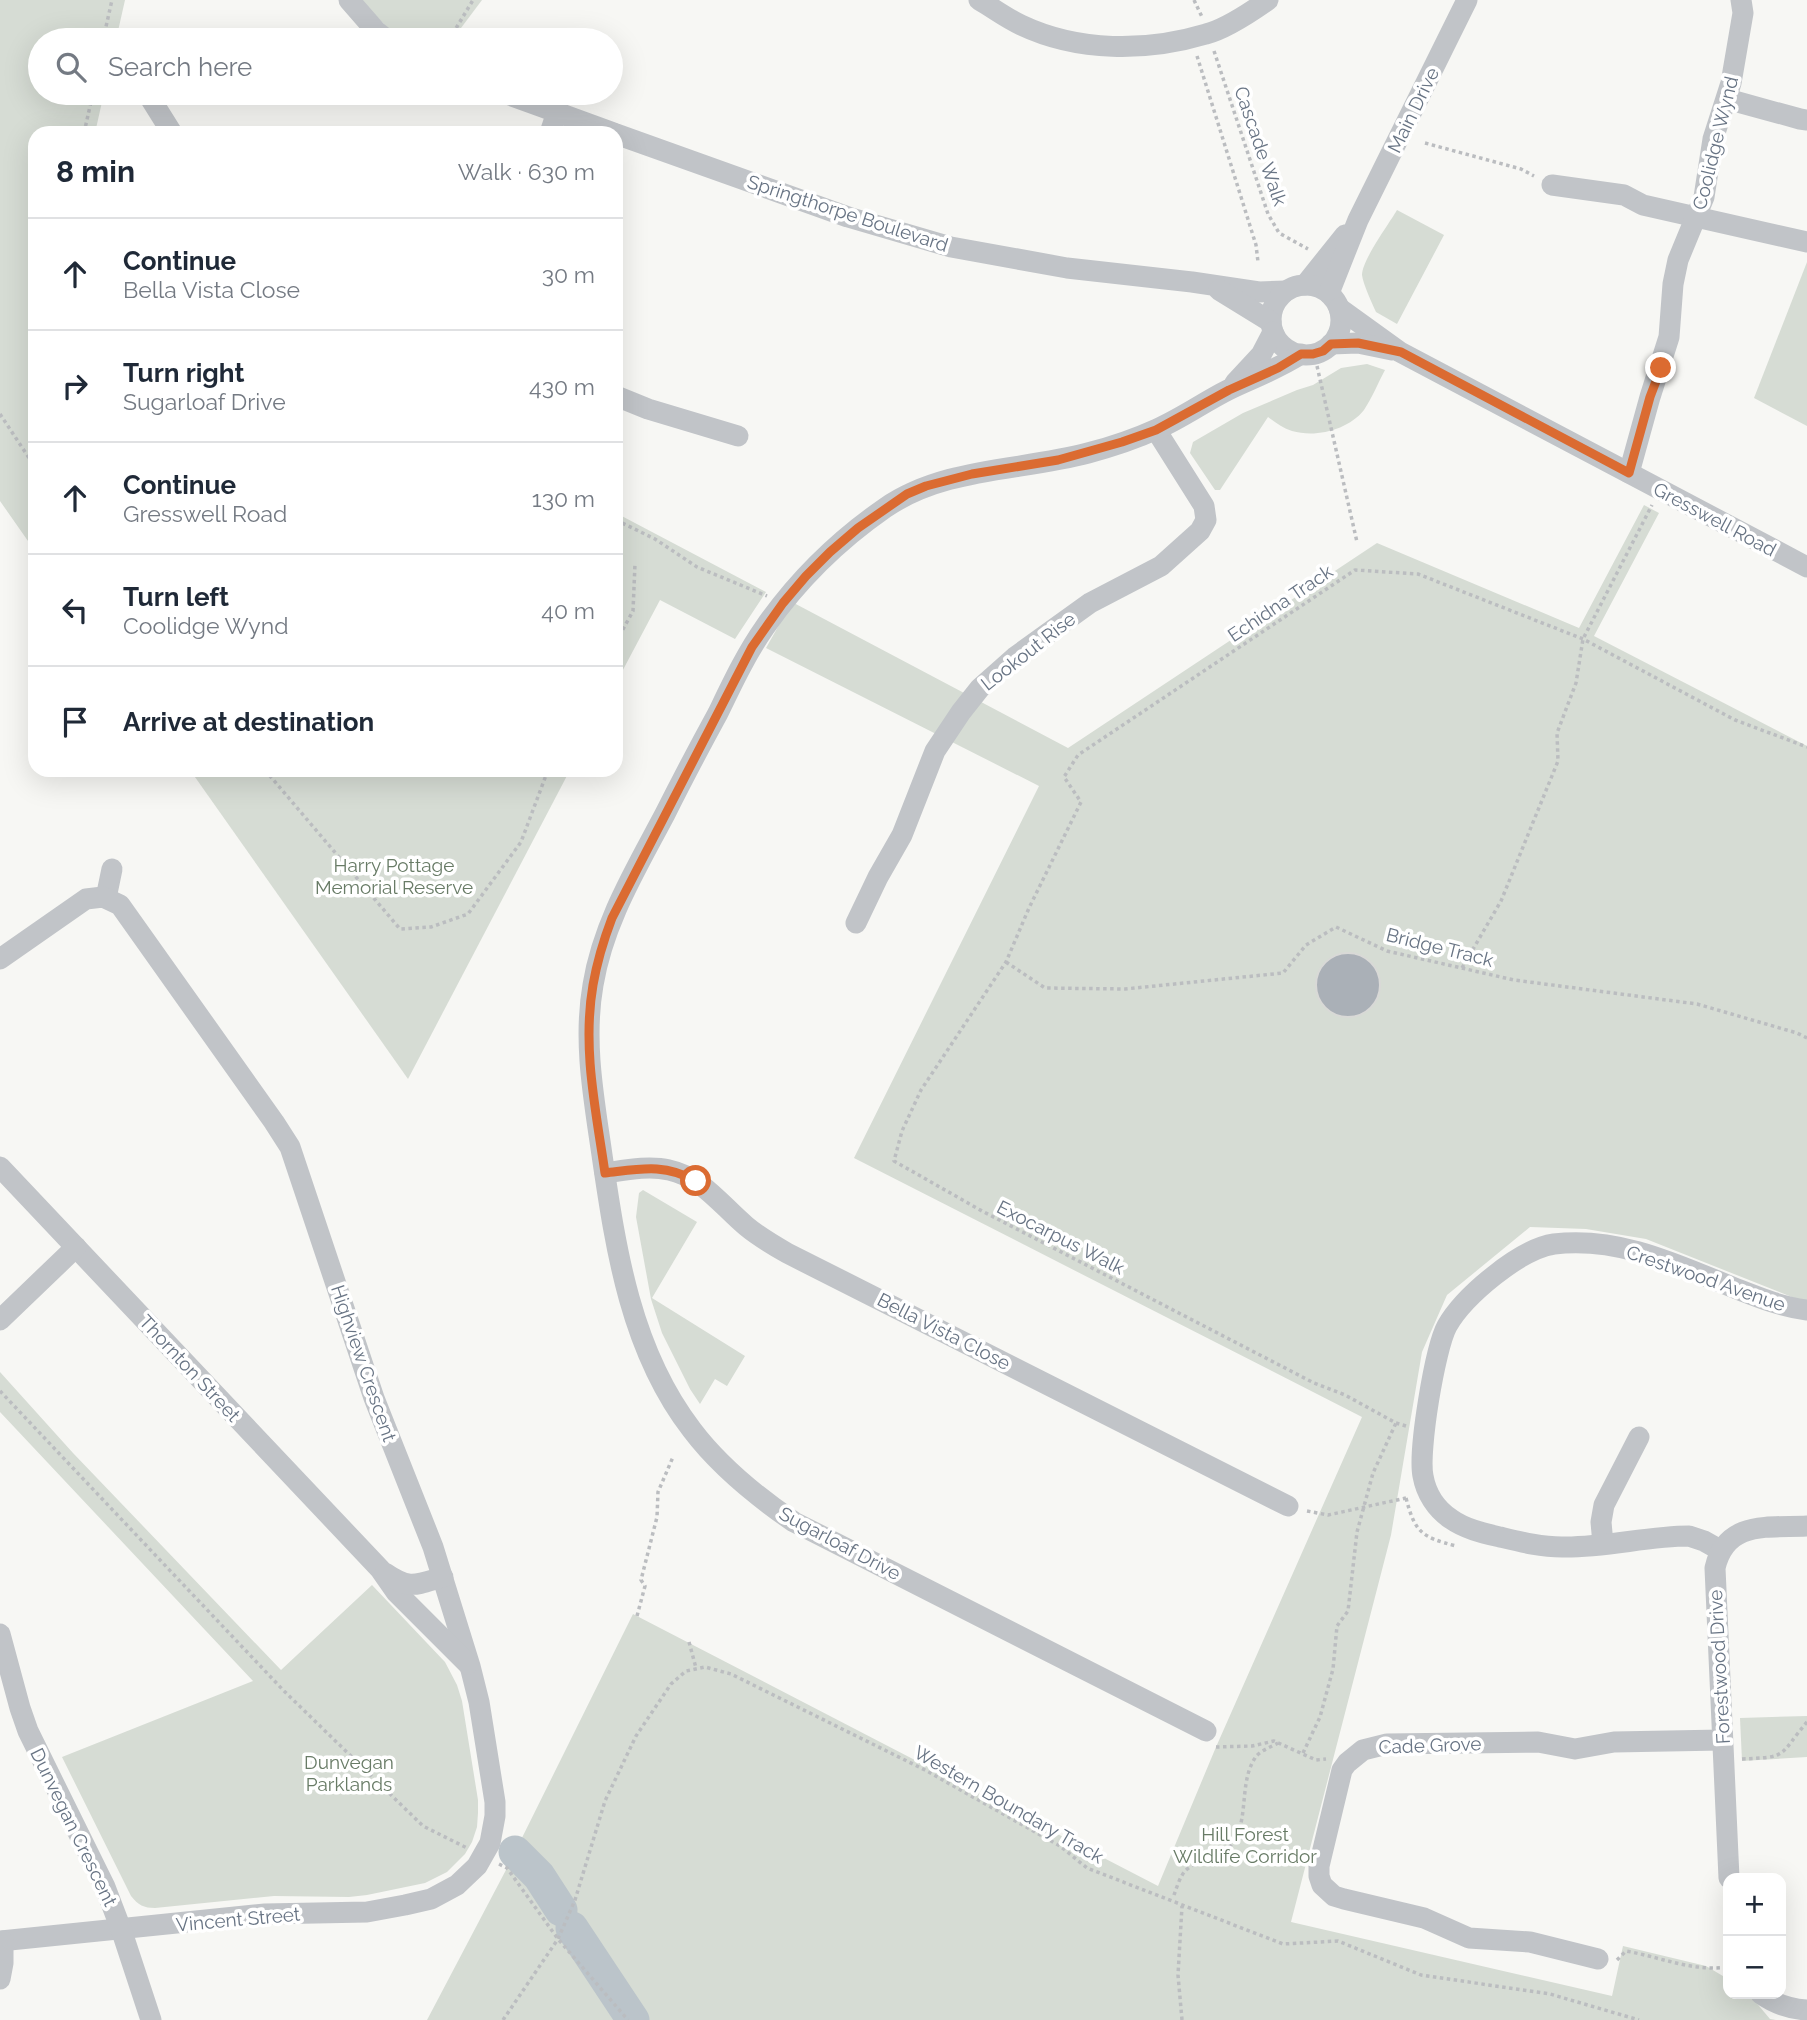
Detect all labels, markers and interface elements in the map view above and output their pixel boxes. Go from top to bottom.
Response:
search box [28,28,623,105]
icon: search [52,48,90,86]
text: Search here [108,52,252,82]
street label: Main Drive [1383,64,1443,156]
street label: Coolidge Wynd [1688,74,1742,212]
street label: Cascade Walk [1230,83,1292,209]
text: 8 min [56,154,135,189]
text: Walk · 630 m [458,158,595,185]
street label: Springthorpe Boulevard [745,170,951,256]
text: Continue [123,246,236,276]
icon: ahead [56,255,94,293]
text: 30 m [542,261,595,288]
text: Bella Vista Close [123,276,300,303]
route end [1645,352,1676,383]
text: Turn right [123,358,244,388]
icon: right [56,367,94,405]
text: 430 m [529,373,595,400]
text: Sugarloaf Drive [123,388,286,415]
text: Continue [123,470,236,500]
street label: Gresswell Road [1650,477,1780,561]
icon: ahead [56,479,94,517]
text: 130 m [532,485,595,512]
text: Gresswell Road [123,500,287,527]
street label: Echidna Track [1223,560,1337,646]
text: Turn left [123,582,229,612]
icon: left [56,591,94,629]
text: 40 m [541,597,595,624]
street label: Lookout Rise [976,607,1080,695]
text: Coolidge Wynd [123,612,288,639]
icon: arrive [56,703,94,741]
text: Arrive at destination [123,707,374,737]
park label: Harry Pottage Memorial Reserve [315,854,473,898]
street label: Bridge Track [1384,923,1496,971]
route start [680,1165,711,1196]
street label: Exocarpus Walk [993,1195,1129,1279]
street label: Crestwood Avenue [1624,1240,1788,1316]
street label: Highview Crescent [327,1282,401,1445]
street label: Bella Vista Close [874,1288,1014,1374]
street label: Thornton Street [135,1310,245,1426]
street label: Sugarloaf Drive [776,1502,904,1584]
street label: Forestwood Drive [1704,1589,1734,1745]
street label: Cade Grove [1378,1732,1482,1758]
street label: Western Boundary Track [910,1741,1108,1867]
street label: Dunvegan Crescent [26,1744,122,1910]
park label: Dunvegan Parklands [304,1751,394,1795]
park label: Hill Forest Wildlife Corridor [1173,1823,1317,1867]
map controls [1723,1873,1786,1999]
button: + [1723,1873,1786,1936]
street label: Vincent Street [175,1903,302,1935]
button: − [1723,1936,1786,1999]

